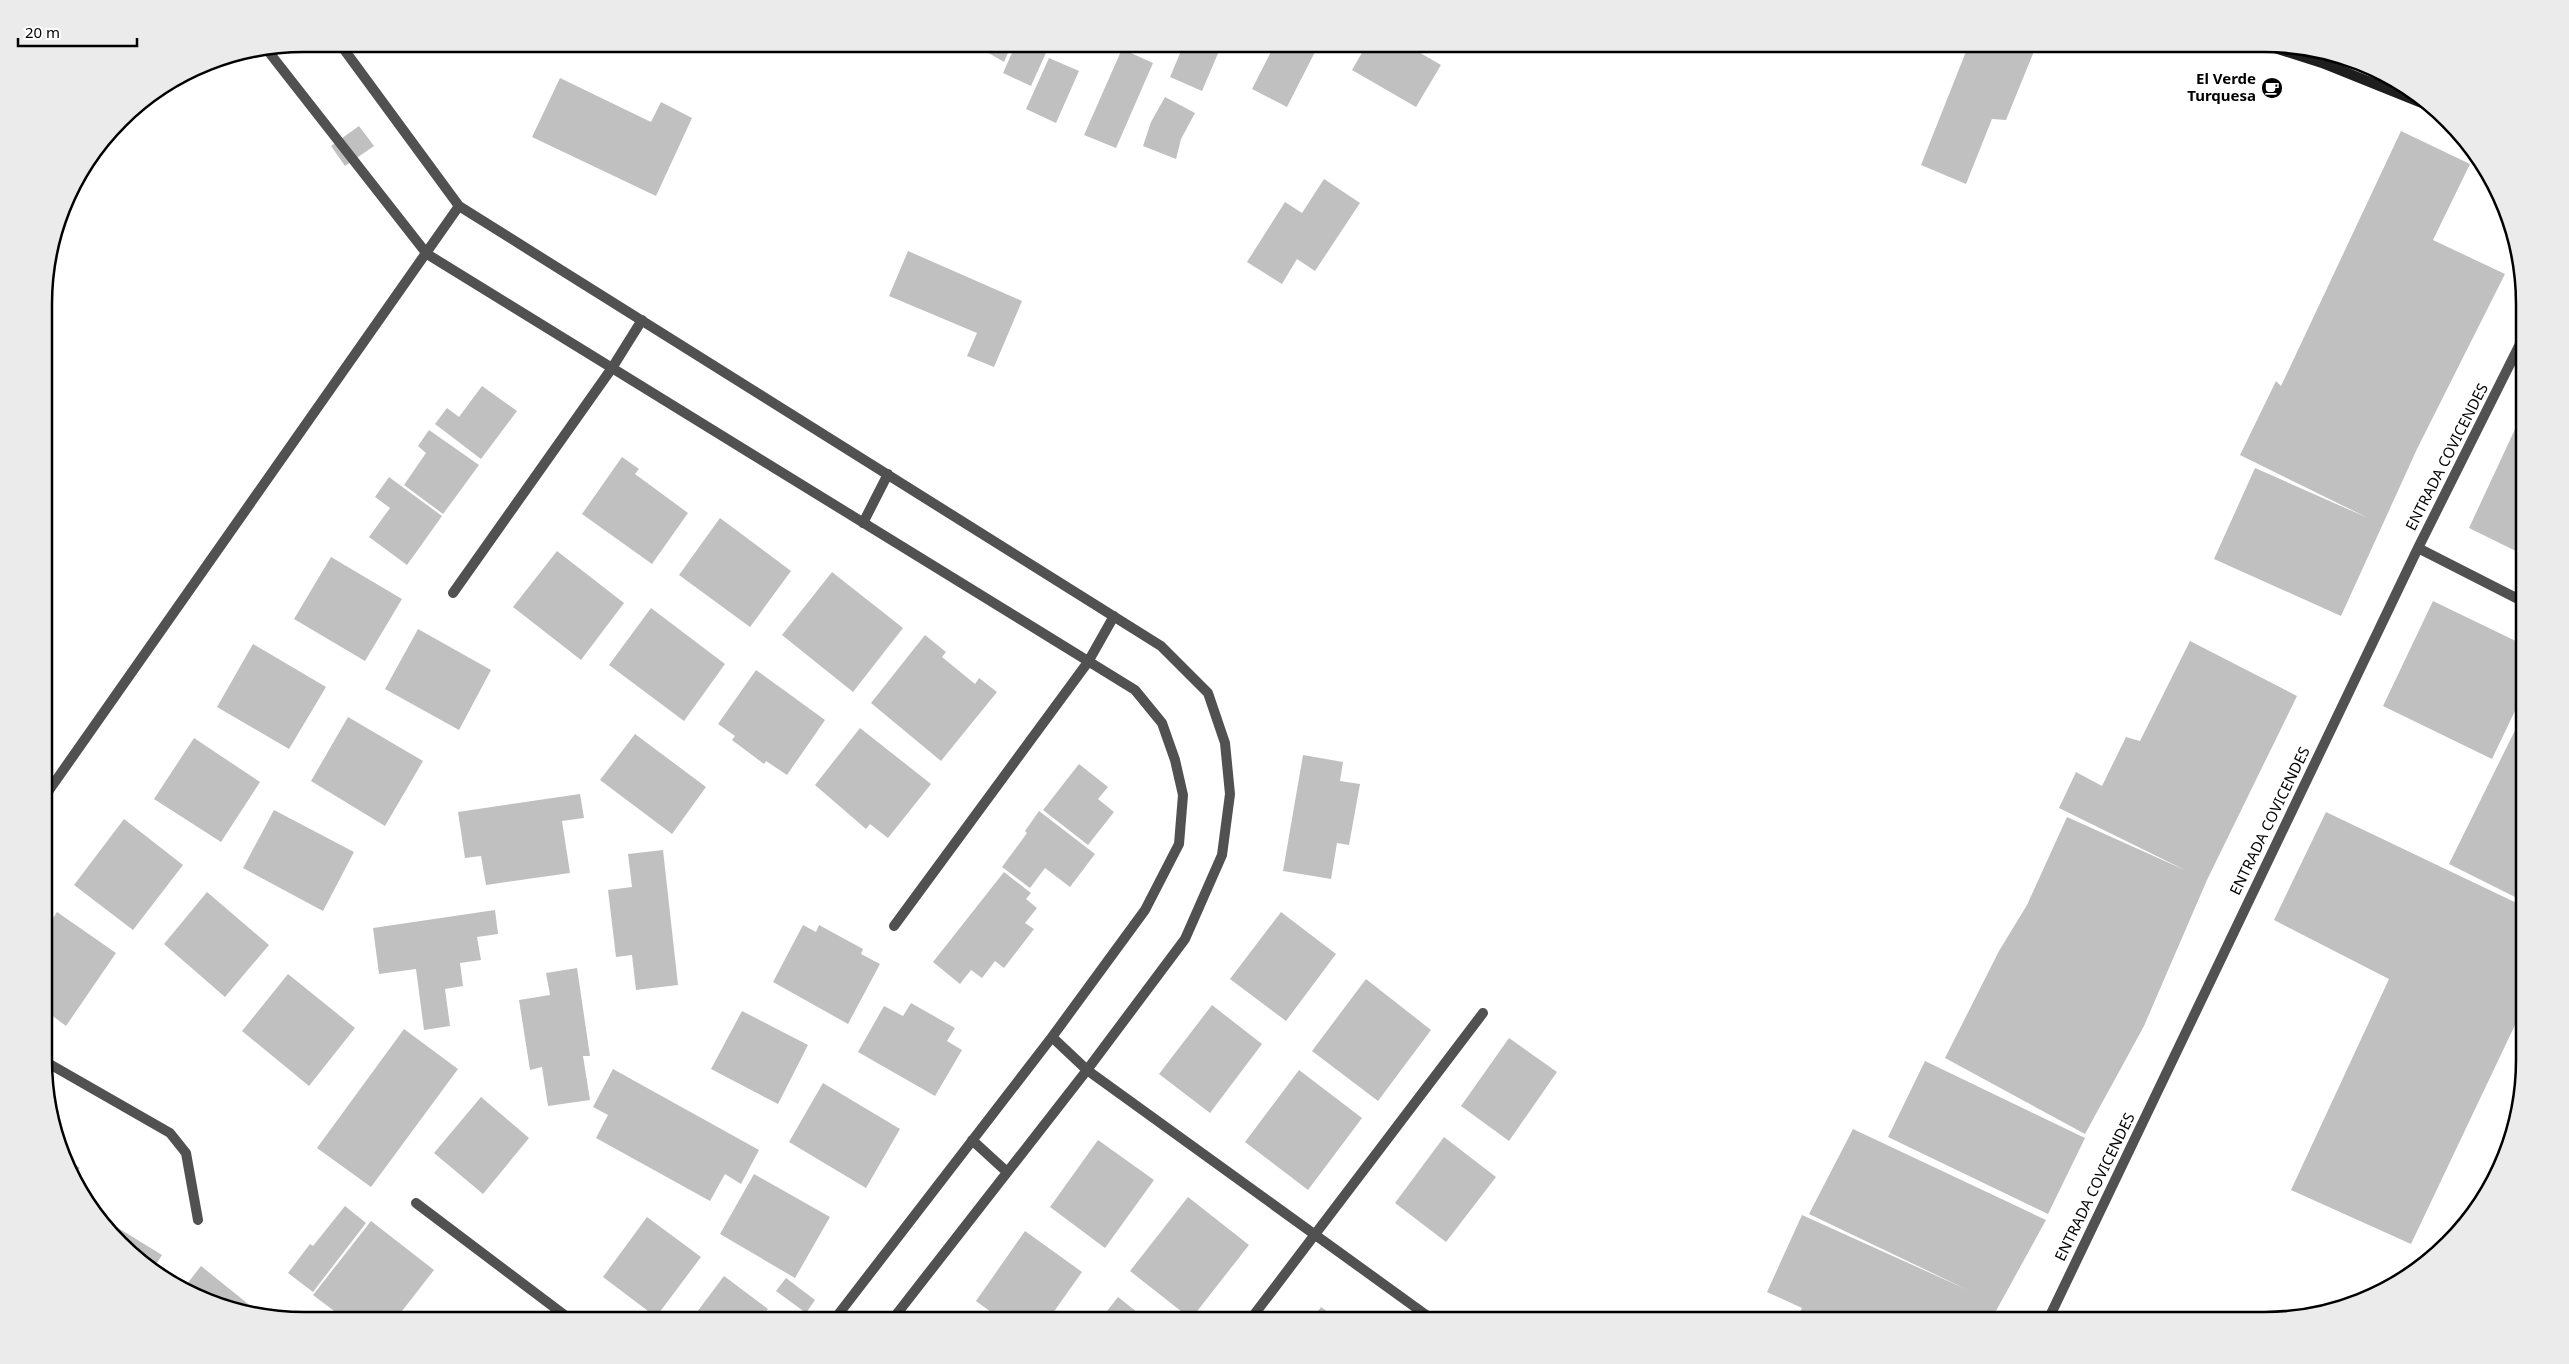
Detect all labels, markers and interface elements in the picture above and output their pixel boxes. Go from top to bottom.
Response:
scale bar [18,15,136,47]
text: 20 m [25,22,60,42]
place label: El Verde Turquesa [2187,68,2256,105]
cafe icon: El Verde Turquesa [2260,76,2284,100]
street label: ENTRADA COVICENDES [2400,380,2492,534]
street label: ENTRADA COVICENDES [2224,743,2314,898]
street label: ENTRADA COVICENDES [2049,1109,2139,1264]

